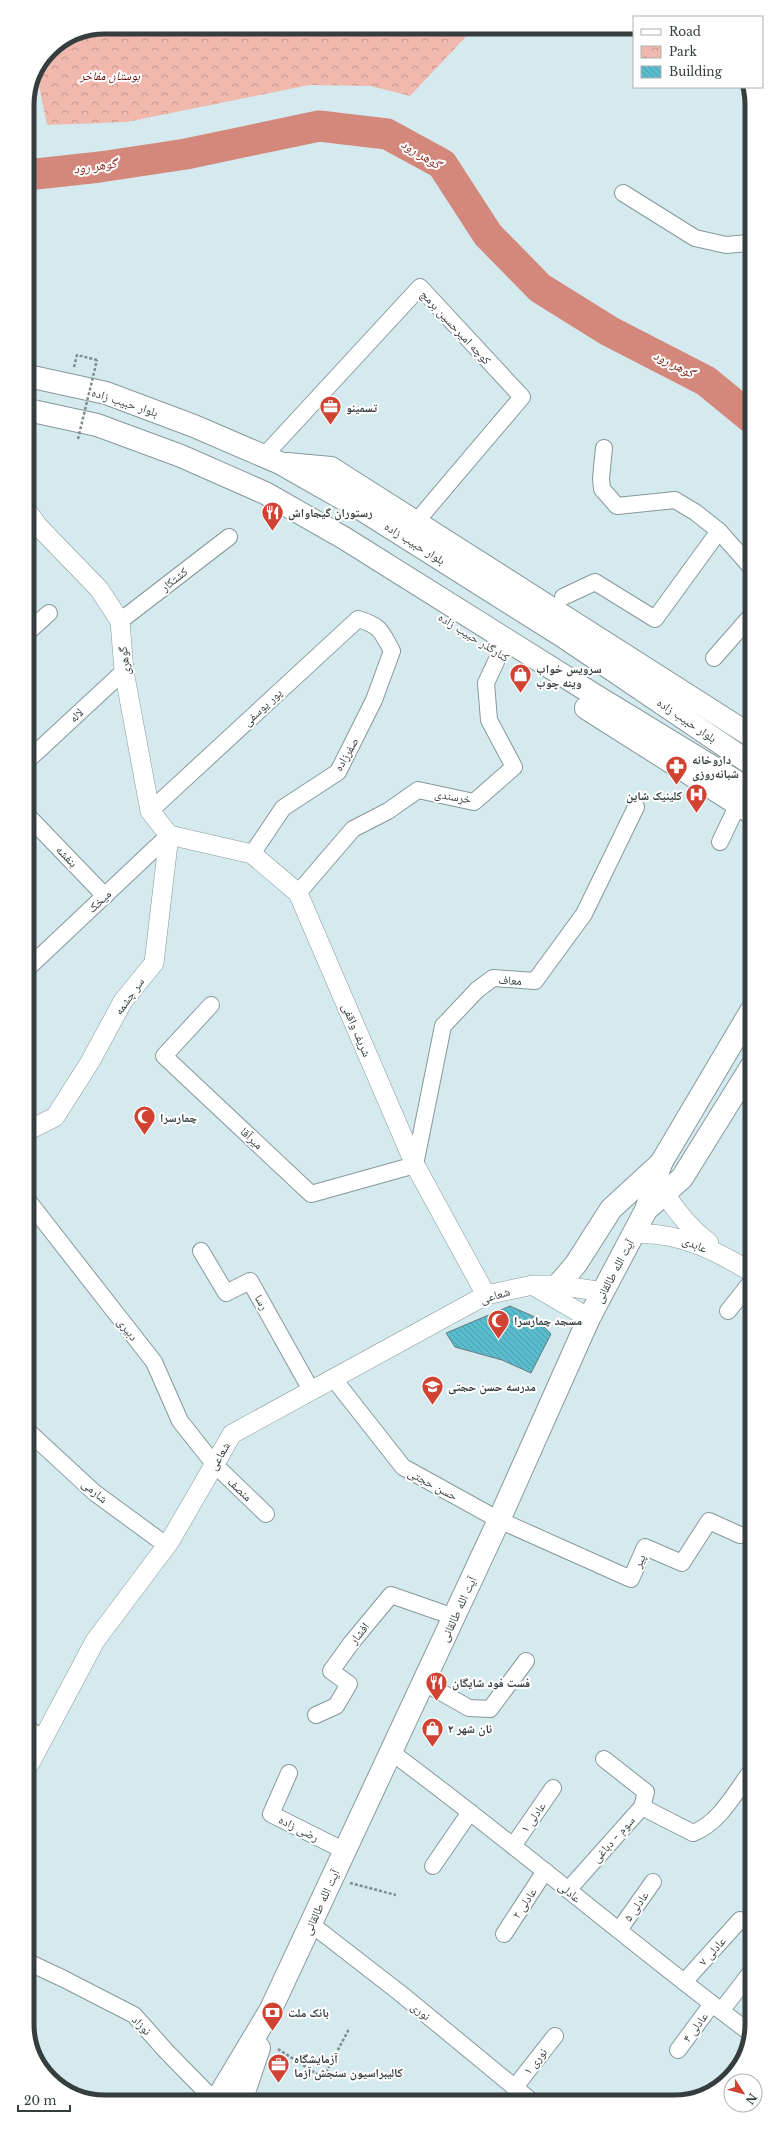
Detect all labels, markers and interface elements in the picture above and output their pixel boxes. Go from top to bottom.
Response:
legend [633,16,763,88]
text: Road [669,24,701,39]
text: Park [669,44,697,59]
text: Building [669,64,723,79]
park label: بوستان مفاخر [79,68,141,84]
water label: گوهر رود [398,135,447,174]
water label: گوهر رود [72,154,121,177]
street label: کوچه امیرحسین برمچ [417,287,494,368]
water label: گوهر رود [651,347,700,383]
street label: بلوار حبیب زاده [90,384,160,420]
office icon: تسمینو [317,394,343,427]
place label: تسمینو [346,400,378,415]
restaurant icon: رستوران گیجاواش [260,499,286,532]
place label: رستوران گیجاواش [288,505,373,521]
street label: بلوار حبیب زاده [382,518,448,568]
street label: کشتکار [157,564,191,595]
street label: کنارگذر حبیب زاده [436,609,512,665]
street label: گوهری [115,646,133,676]
place label: سرویس خواب وینه چوب [536,661,602,690]
shop icon: سرویس خواب وینه چوب [508,662,534,695]
street label: پور یوسفی [239,685,285,729]
street label: بلوار حبیب زاده [654,695,720,746]
street label: لاله [66,705,86,725]
street label: صفرزاده [330,735,362,773]
place label: داروخانه شبانه‌روزی [692,752,739,782]
pharmacy icon: داروخانه شبانه‌روزی [663,753,689,786]
hospital icon: کلینیک شاین [684,782,710,815]
street label: خرسندی [434,786,473,806]
place label: کلینیک شاین [626,788,683,804]
street label: بنفشه [53,842,81,870]
street label: میخک [84,886,114,916]
street label: معاف [498,972,522,988]
street label: سر چشمه [111,974,147,1018]
street label: شریف واقفی [339,1001,375,1059]
mosque icon: چمارسرا [132,1104,158,1137]
place label: چمارسرا [160,1110,197,1125]
street label: میرآقا [237,1124,266,1152]
street label: عابدی [680,1232,710,1256]
street label: آیت الله طالقانی [591,1236,638,1306]
street label: شعاعی [478,1283,512,1307]
street label: رسا [252,1292,273,1313]
mosque icon: مسجد چمارسرا [486,1307,512,1340]
place label: مسجد چمارسرا [514,1313,583,1328]
street label: دبیری [114,1315,142,1344]
school or university icon: مدرسه حسن حجتی [420,1373,446,1406]
place label: مدرسه حسن حجتی [448,1379,536,1395]
street label: شعاعی [205,1439,233,1473]
street label: حسن حجتی [405,1465,461,1504]
street label: منصف [225,1474,255,1504]
street label: شارمی [79,1476,111,1506]
street label: پیر [629,1552,649,1571]
street label: آیت الله طالقانی [436,1573,480,1644]
street label: افشار [345,1619,372,1648]
restaurant icon: فست فود شایگان [424,1669,450,1702]
place label: فست فود شایگان [452,1675,530,1691]
shop icon: نان شهر ۲ [420,1715,446,1748]
place label: نان شهر ۲ [448,1721,492,1737]
street label: عادلی ۱ [517,1799,549,1835]
street label: رضی زاده [276,1812,322,1845]
street label: سوم - دباغی [588,1813,639,1866]
street label: آیت الله طالقانی [299,1866,343,1937]
street label: عادلی [556,1878,584,1906]
street label: عادلی ۲ [508,1885,540,1921]
street label: عادلی ۵ [620,1888,652,1924]
street label: عادلی ۷ [695,1933,729,1969]
bank icon: بانک ملت [259,1999,285,2032]
street label: نوری [408,1999,434,2023]
place label: بانک ملت [288,2005,329,2020]
street label: عادلی ۴ [679,2009,711,2045]
street label: نوزاد [129,2012,155,2038]
street label: نوری ۱ [520,2045,550,2077]
place label: آزمایشگاه کالیبراسیون سنجش آزما [294,2051,404,2081]
office icon: آزمایشگاه کالیبراسیون سنجش آزما [266,2052,292,2085]
north arrow [723,2073,763,2113]
scale bar [18,2087,70,2113]
text: N [742,2091,760,2108]
text: 20 m [24,2093,56,2108]

